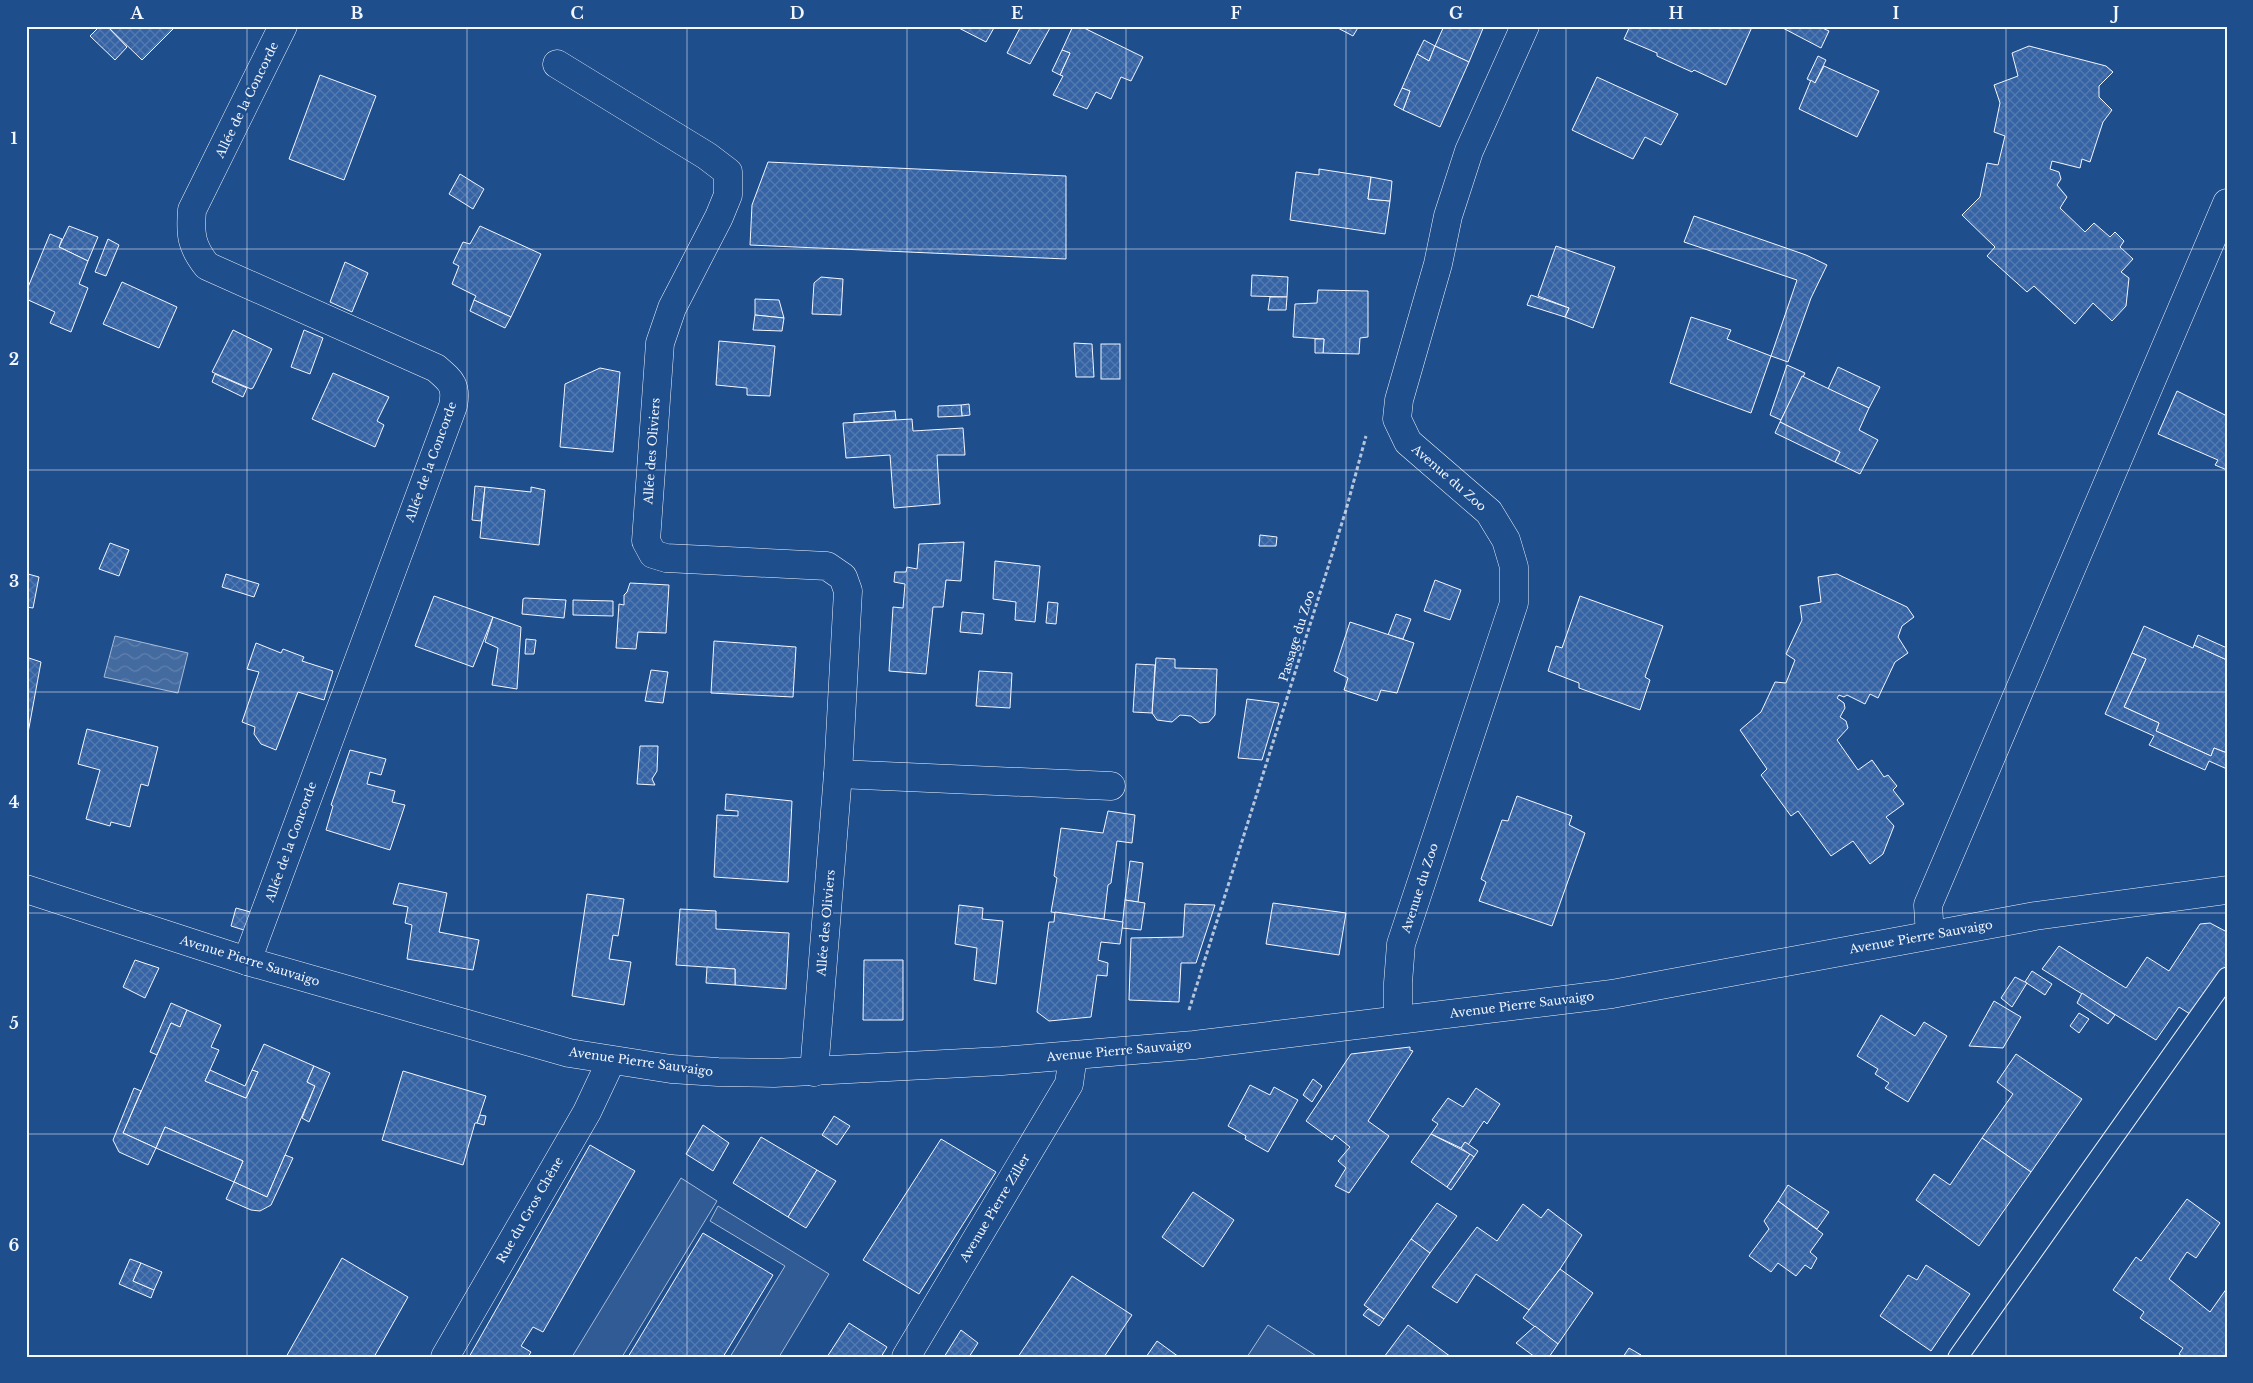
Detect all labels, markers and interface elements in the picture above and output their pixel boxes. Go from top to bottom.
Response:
text: A [130,3,145,23]
text: B [351,3,364,23]
text: C [570,3,584,23]
text: D [790,3,804,23]
text: E [1011,3,1023,23]
text: F [1230,3,1242,23]
text: G [1449,3,1463,23]
text: H [1668,3,1684,23]
text: I [1893,3,1900,23]
text: J [2110,3,2119,23]
street label: Allée de la Concorde [212,39,281,161]
text: 1 [11,128,18,148]
text: 2 [9,349,19,369]
street label: Allée des Oliviers [640,397,663,506]
street label: Allée de la Concorde [401,399,459,525]
street label: Avenue du Zoo [1408,441,1490,514]
text: 3 [9,571,19,591]
street label: Passage du Zoo [1276,588,1318,683]
street label: Allée de la Concorde [261,779,319,905]
text: 4 [9,792,19,812]
street label: Avenue du Zoo [1398,841,1441,936]
street label: Allée des Oliviers [813,869,838,978]
street label: Avenue Pierre Sauvaigo [1847,916,1994,957]
street label: Avenue Pierre Sauvaigo [178,932,322,989]
street label: Avenue Pierre Sauvaigo [1448,988,1595,1021]
text: 5 [9,1013,19,1033]
street label: Avenue Pierre Sauvaigo [1045,1037,1192,1064]
street label: Avenue Pierre Sauvaigo [567,1044,714,1079]
street label: Avenue Pierre Ziller [956,1151,1033,1265]
street label: Rue du Gros Chêne [493,1154,566,1265]
text: 6 [9,1235,20,1255]

